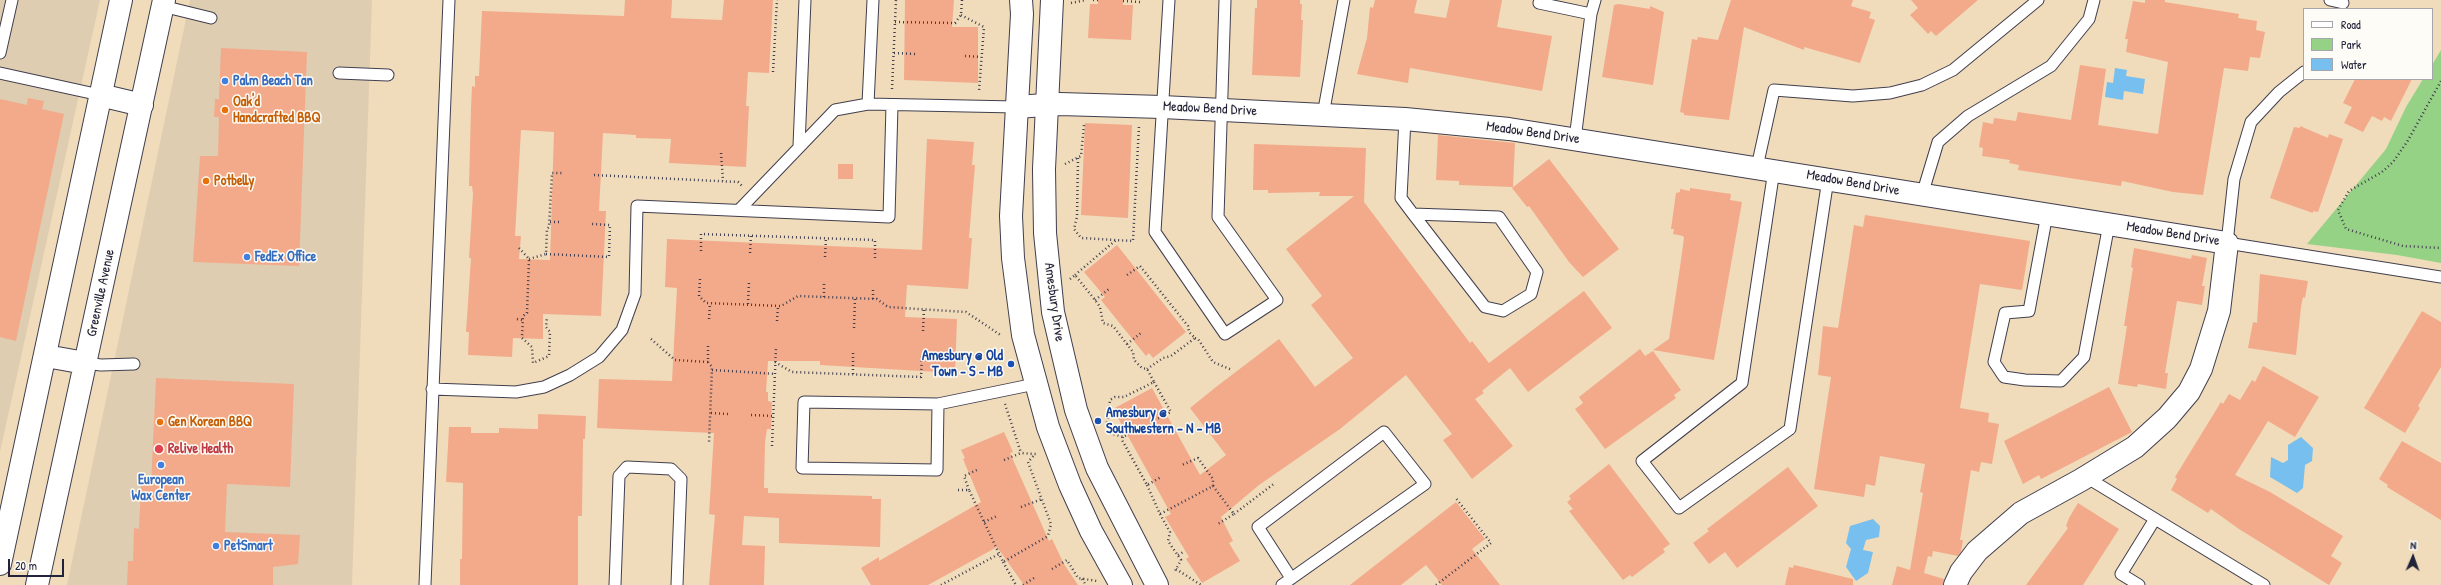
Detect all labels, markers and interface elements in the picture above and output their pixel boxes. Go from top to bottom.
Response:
legend [2303,8,2433,80]
text: Road [2341,16,2361,33]
text: Park [2341,36,2361,53]
text: Water [2341,56,2367,73]
place label: Palm Beach Tan [233,73,313,89]
marker: Palm Beach Tan [220,76,230,86]
place label: Oak'd Handcrafted BBQ [233,94,321,126]
street label: Meadow Bend Drive [1163,98,1257,120]
marker: Oak'd Handcrafted BBQ [220,105,230,115]
street label: Meadow Bend Drive [1485,118,1581,148]
street label: Meadow Bend Drive [1805,167,1901,199]
place label: Potbelly [214,173,254,189]
marker: Potbelly [201,176,211,186]
street label: Meadow Bend Drive [2125,218,2221,250]
street label: Greenville Avenue [84,248,118,338]
place label: FedEx Office [255,249,316,265]
marker: FedEx Office [242,252,252,262]
street label: Amesbury Drive [1040,261,1068,343]
place label: Amesbury @ Old Town - S - MB [922,348,1003,380]
marker: Amesbury @ Old Town - S - MB [1006,359,1016,369]
place label: Amesbury @ Southwestern - N - MB [1106,405,1221,438]
place label: Gen Korean BBQ [168,414,252,430]
marker: Amesbury @ Southwestern - N - MB [1093,416,1103,426]
marker: Gen Korean BBQ [155,417,165,427]
place label: Relive Health [168,441,233,457]
marker: Relive Health [153,443,165,455]
marker: European Wax Center [156,460,166,470]
place label: European Wax Center [132,472,190,504]
north arrow [2393,537,2433,577]
place label: PetSmart [224,538,273,554]
text: N [2410,538,2417,552]
marker: PetSmart [211,541,221,551]
scale bar [10,551,66,577]
text: 20 m [15,557,37,574]

